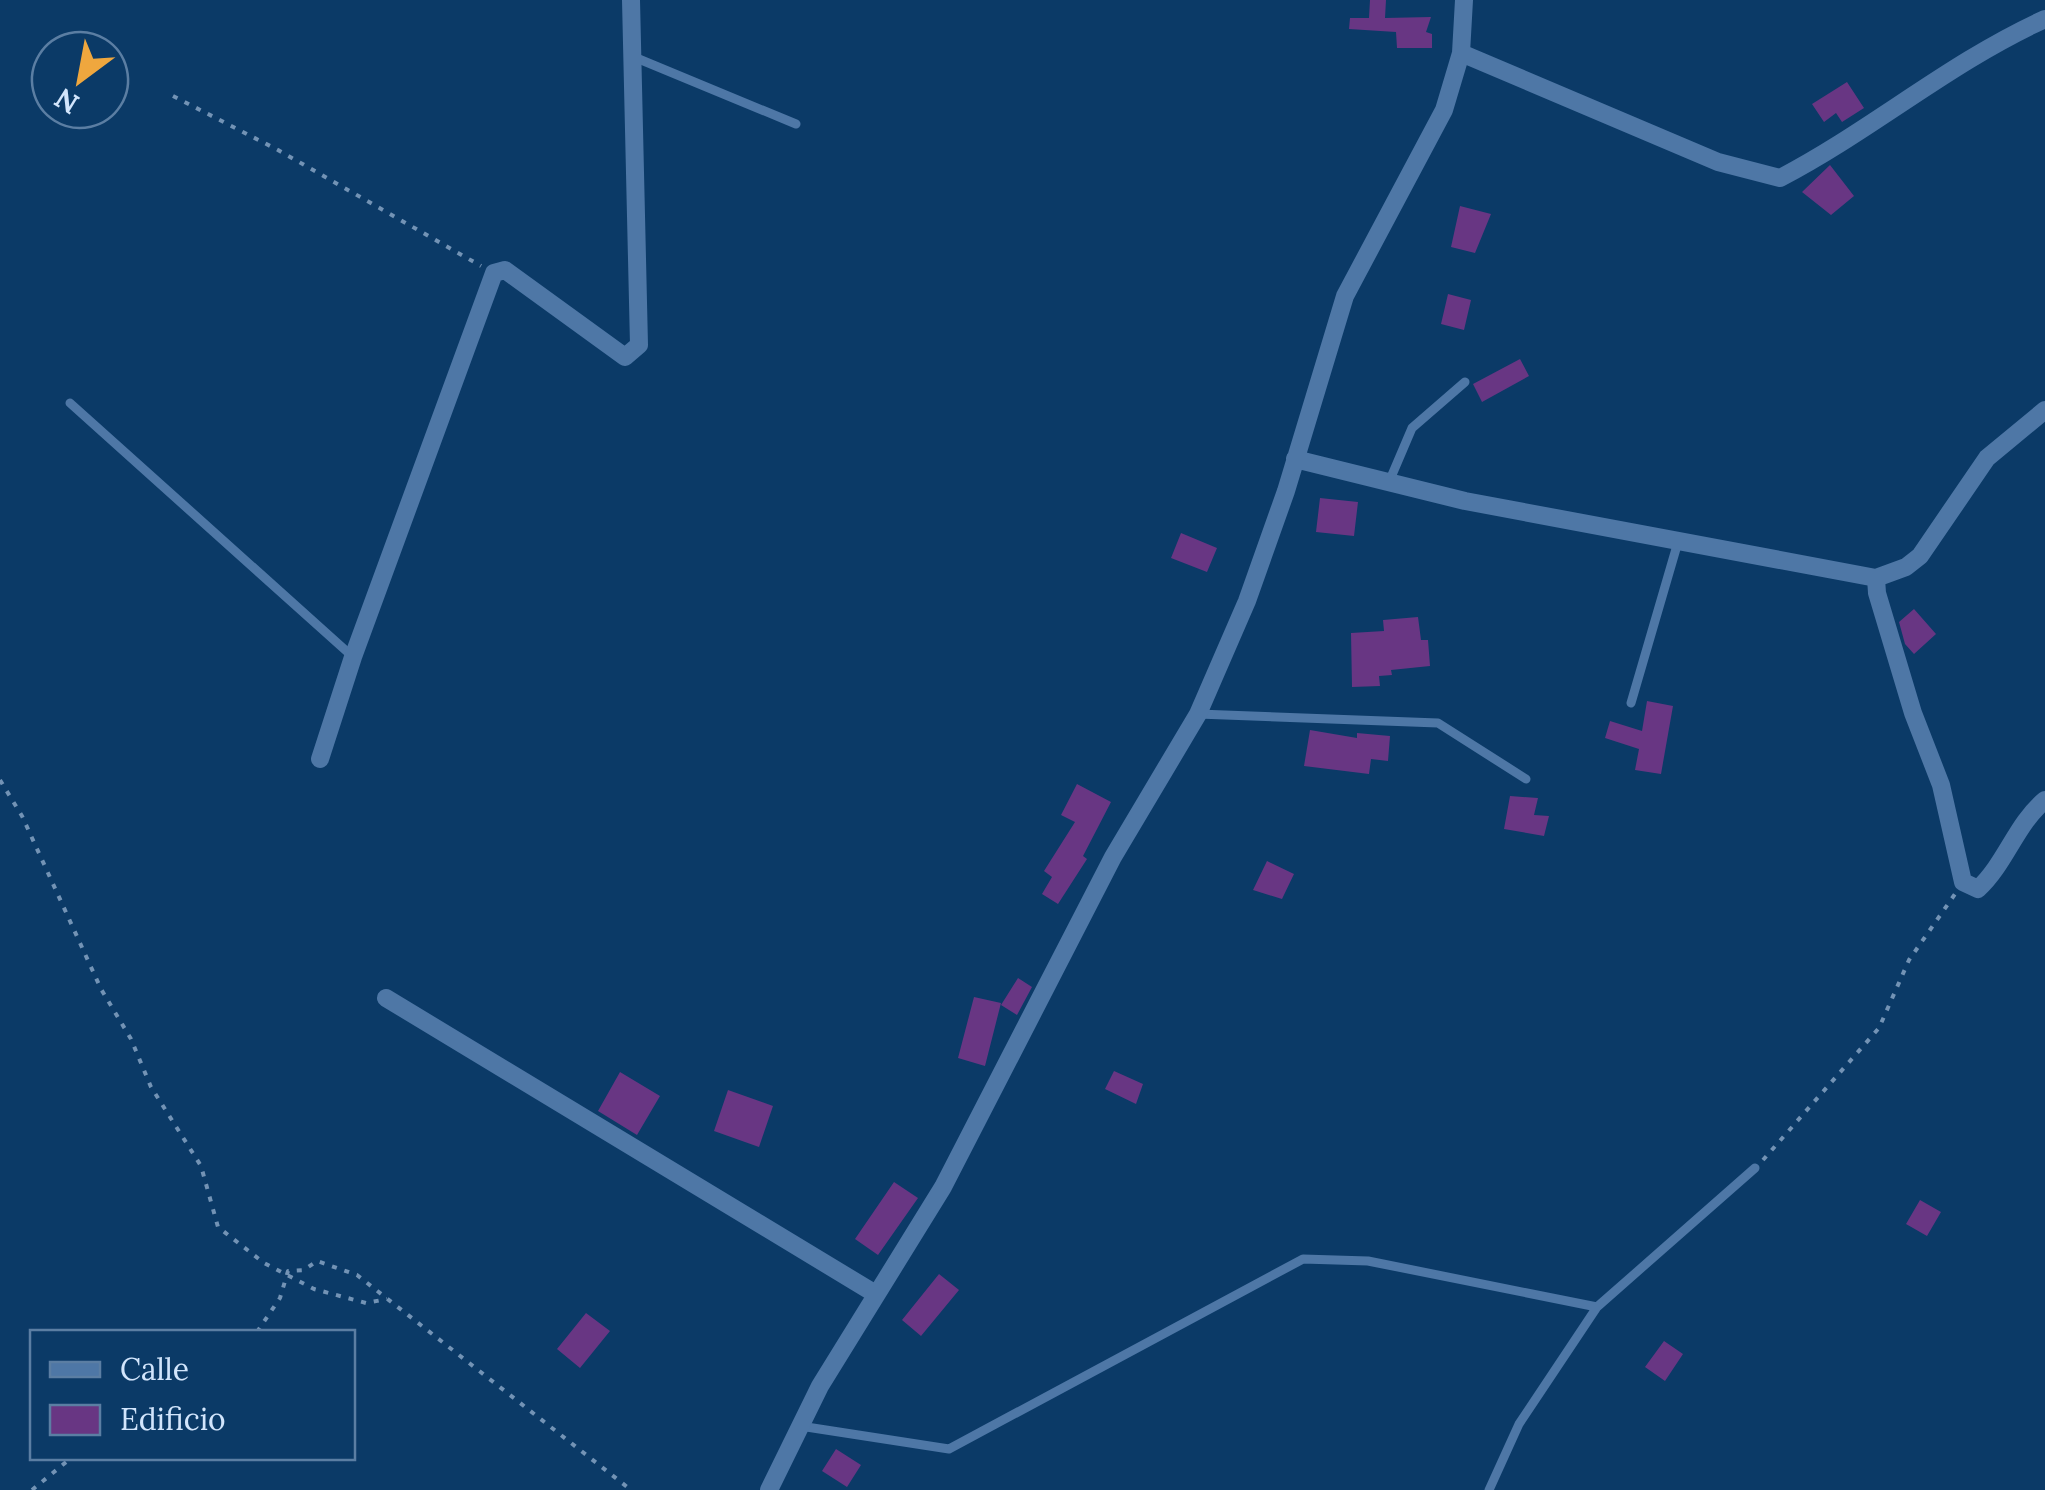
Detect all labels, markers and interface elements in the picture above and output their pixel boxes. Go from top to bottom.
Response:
north arrow [30,30,130,130]
text: N [48,80,85,122]
legend [30,1330,355,1460]
text: Calle [120,1350,189,1388]
text: Edificio [120,1400,226,1438]

